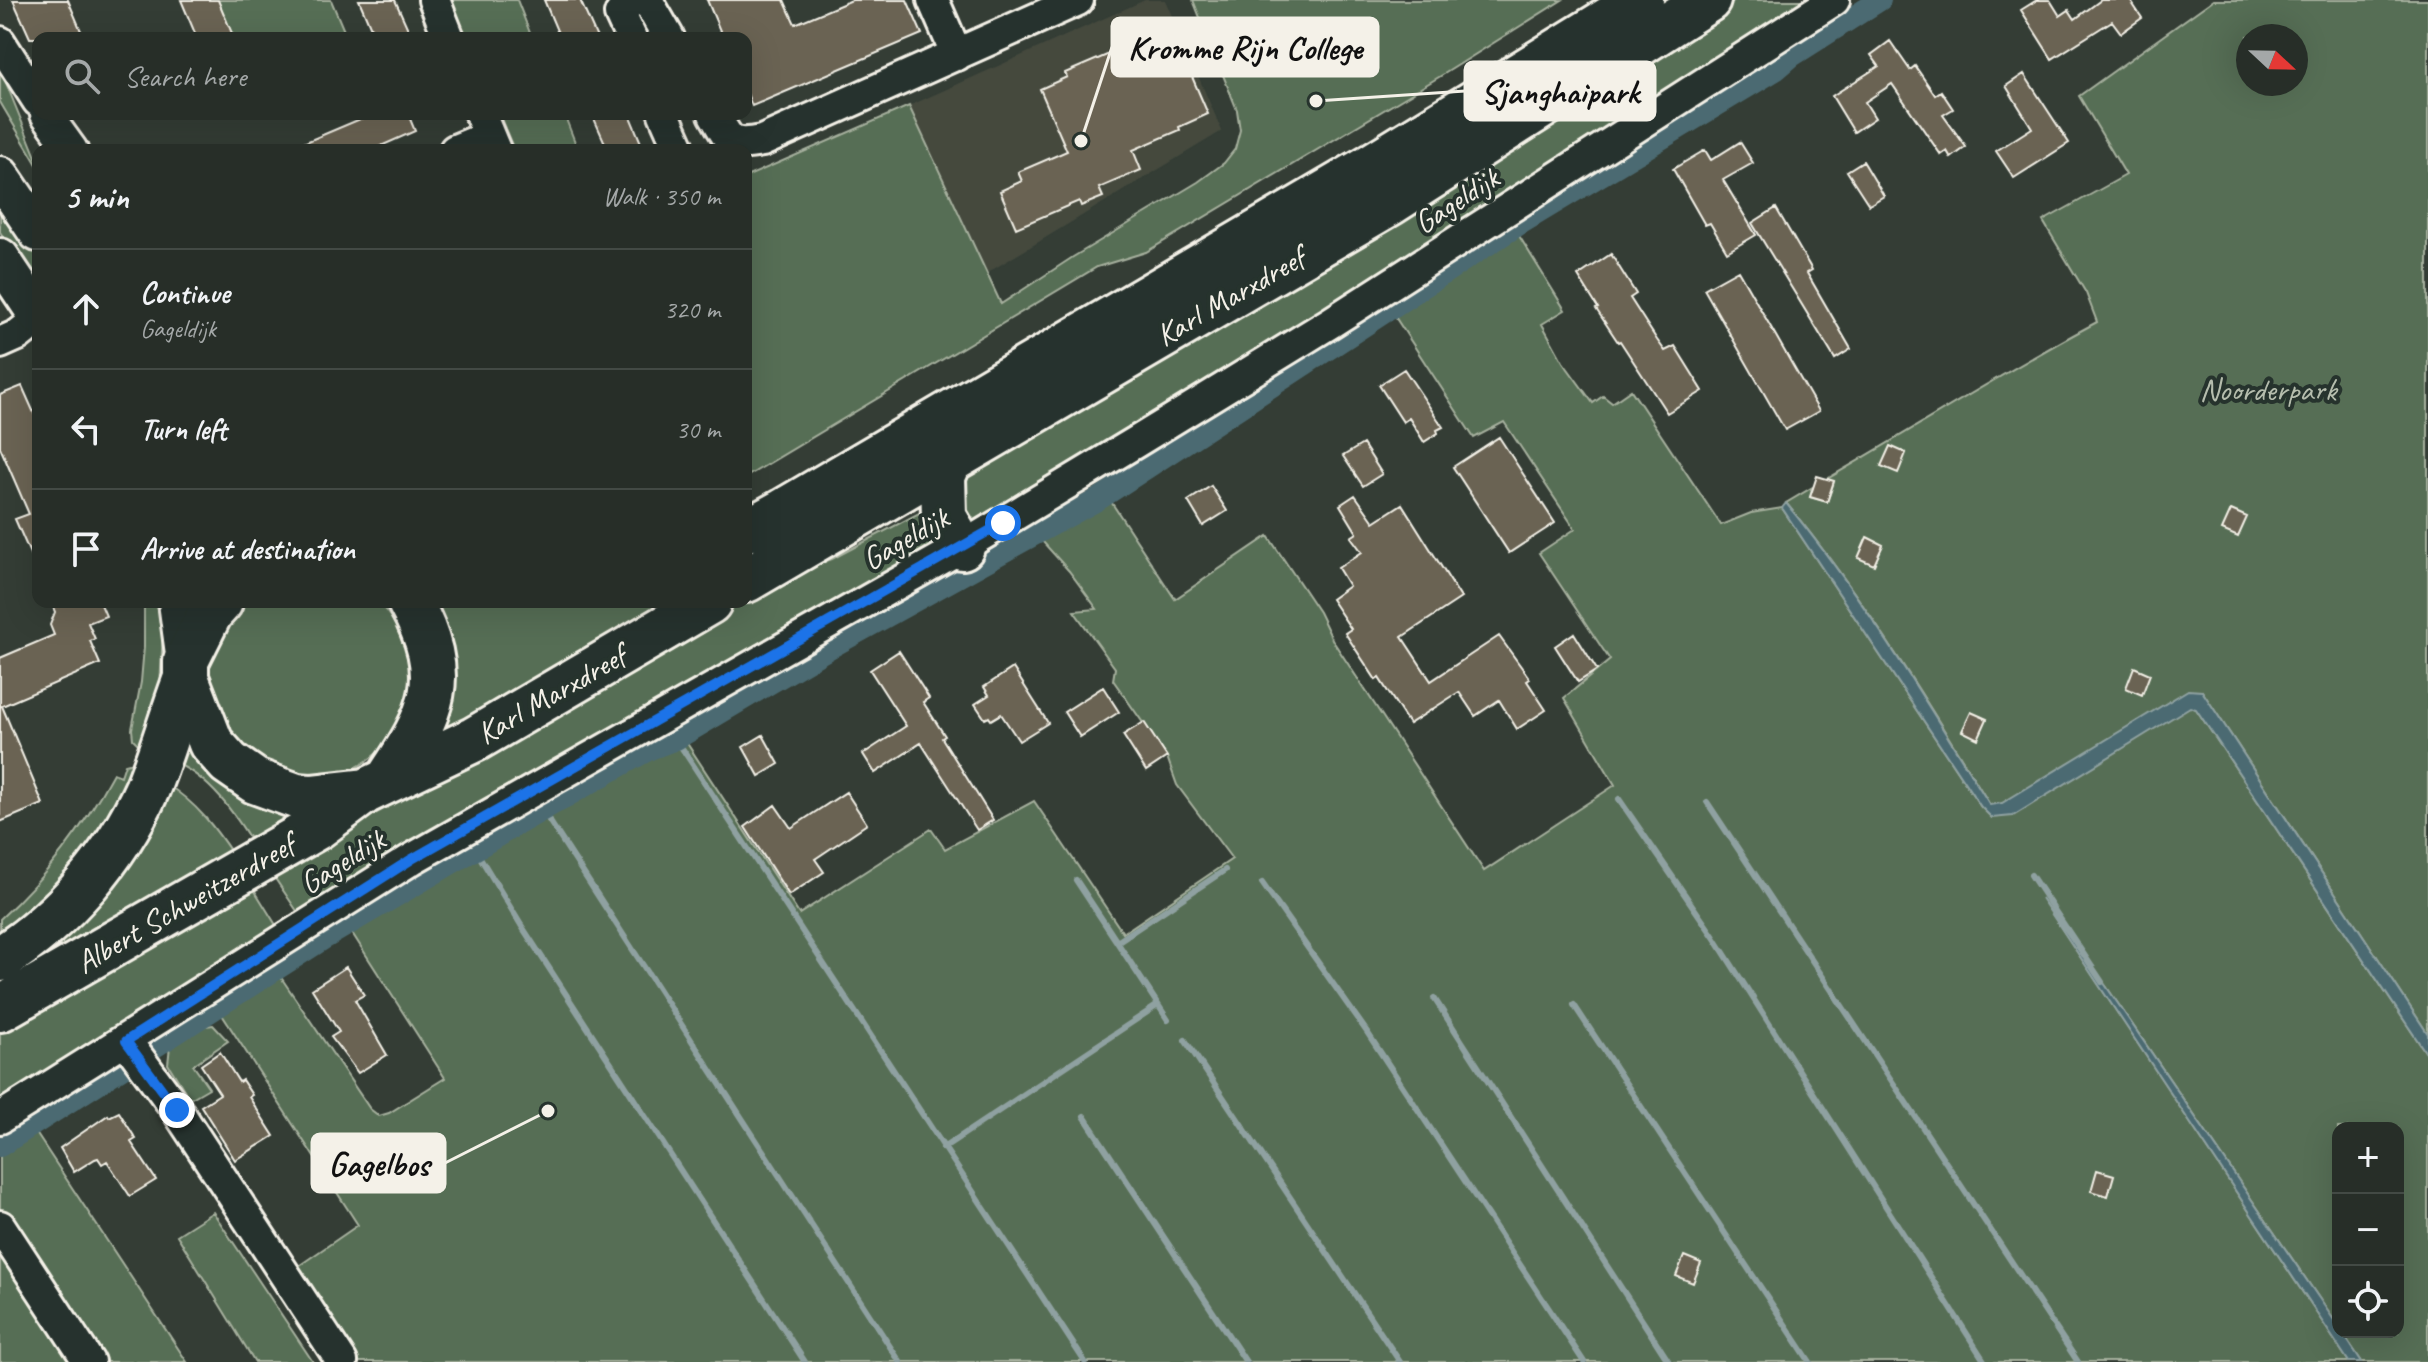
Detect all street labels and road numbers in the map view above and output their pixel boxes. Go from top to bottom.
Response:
street label: Gageldijk [1406,157,1509,243]
street label: Karl Marxdreef [1148,234,1318,356]
street label: Gageldijk [855,496,958,580]
street label: Karl Marxdreef [469,632,639,754]
street label: Gageldijk [292,818,395,904]
street label: Albert Schweitzerdreef [68,821,308,983]

